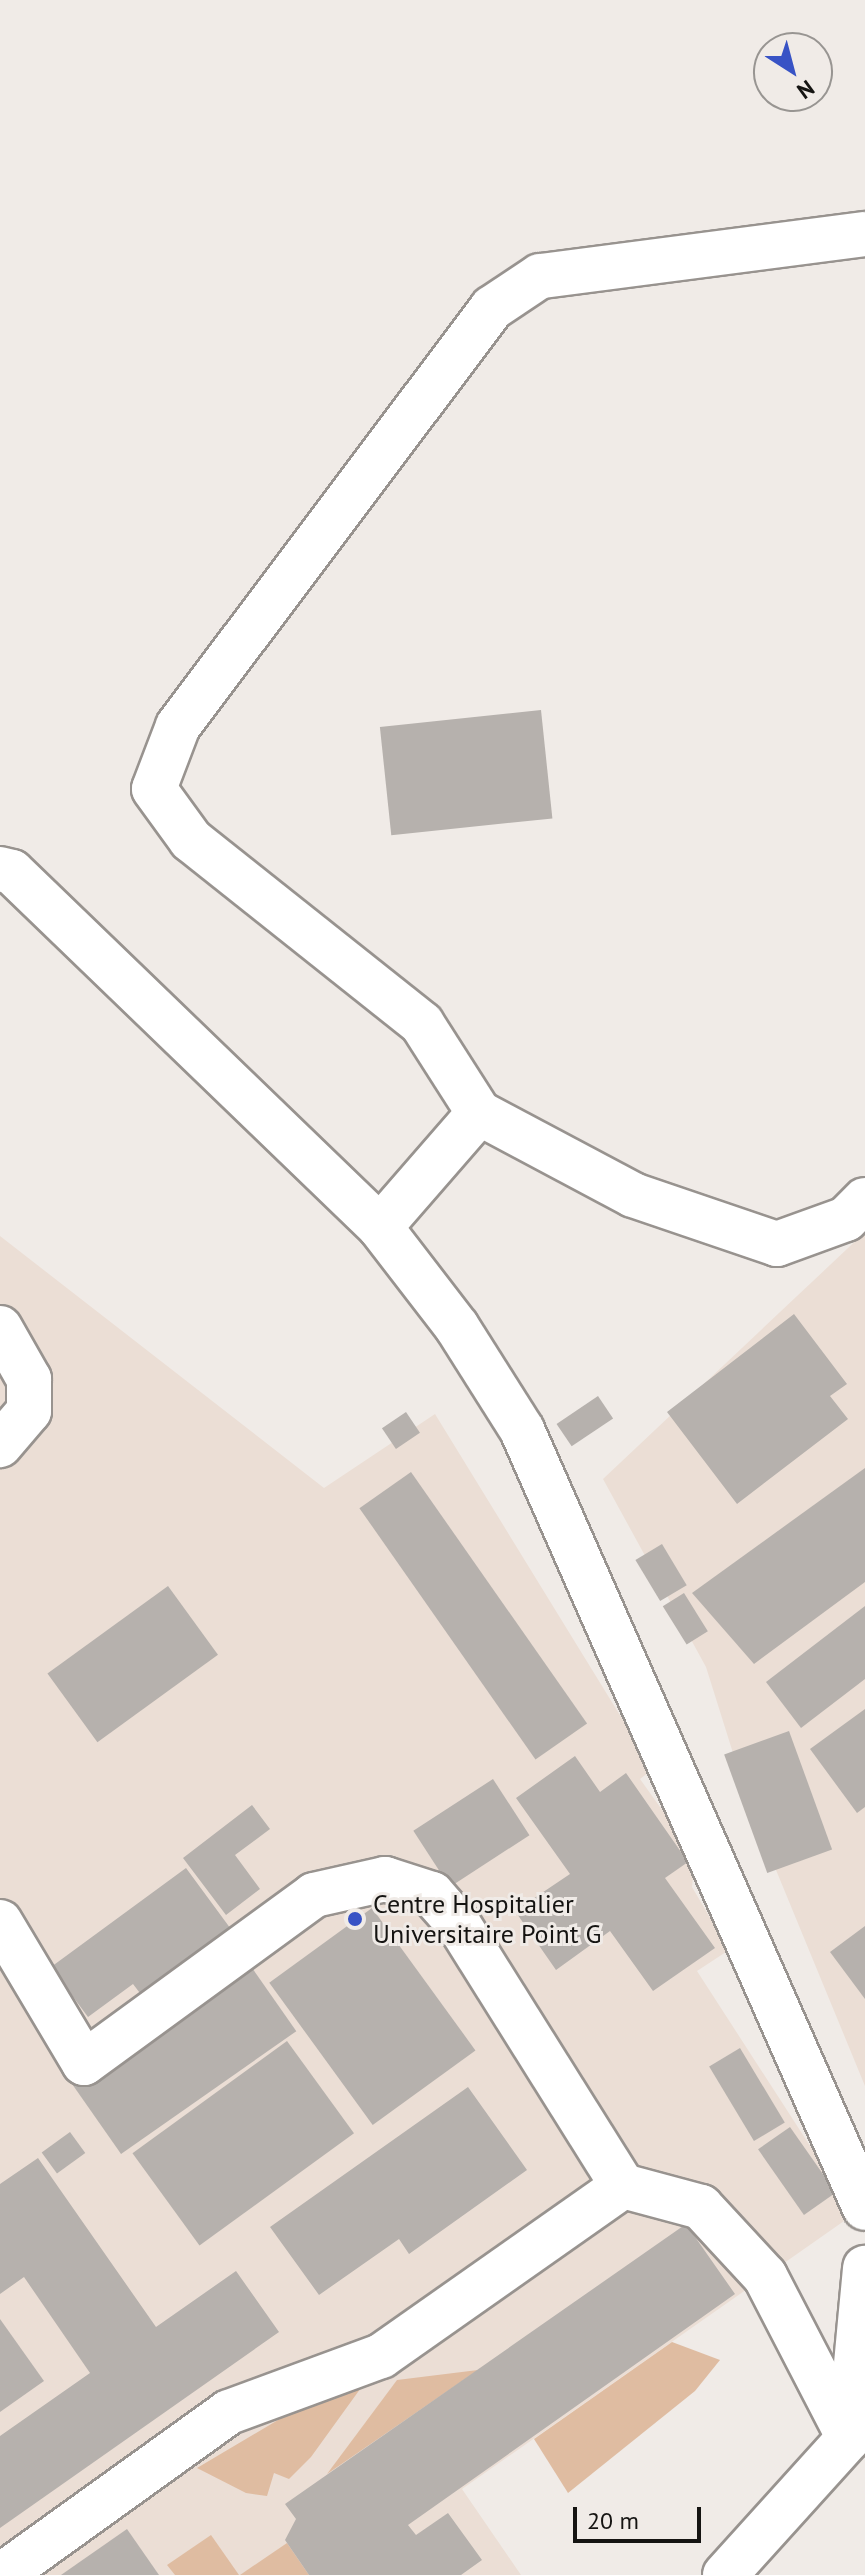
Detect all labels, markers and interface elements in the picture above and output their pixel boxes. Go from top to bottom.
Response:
north arrow [753,32,833,112]
text: N [792,74,820,105]
place label: Centre Hospitalier Universitaire Point G [373,1888,601,1950]
marker: Centre Hospitalier Universitaire Point G [344,1908,366,1930]
scale bar [577,2491,705,2541]
text: 20 m [587,2505,639,2536]

